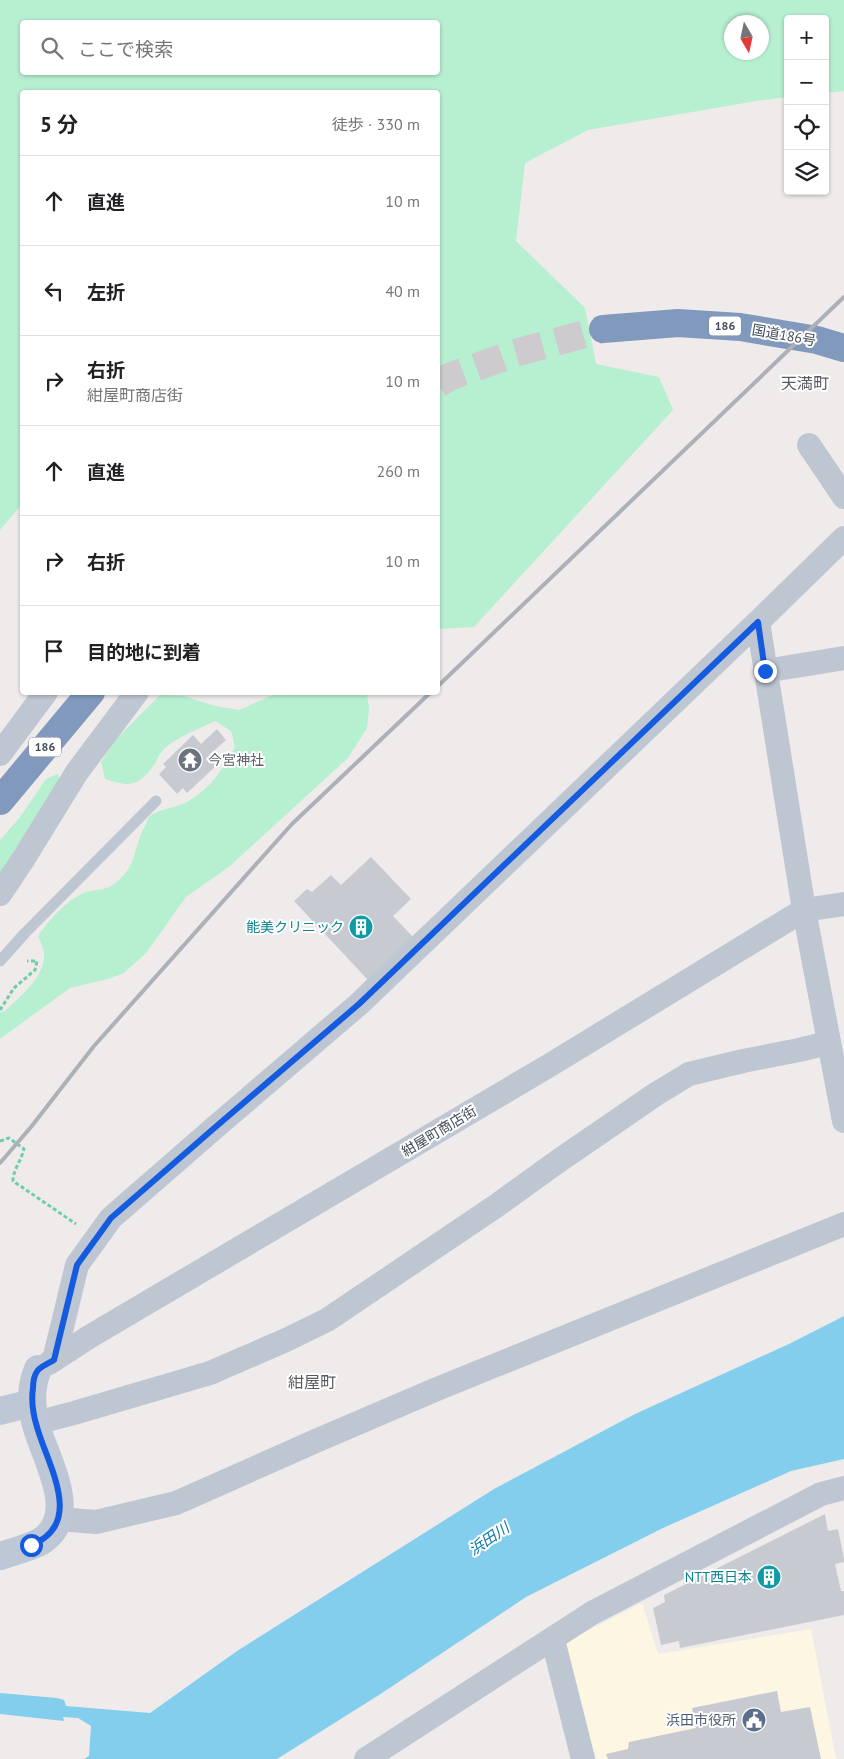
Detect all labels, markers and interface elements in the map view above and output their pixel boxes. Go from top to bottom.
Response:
north arrow [724,15,769,60]
map controls [784,15,829,195]
button: + [784,15,829,60]
search box [20,20,440,75]
icon: search [38,34,66,62]
text: ここで検索 [78,37,173,61]
button: − [784,60,829,105]
button: locate [784,105,829,150]
text: 5 分 [40,111,78,138]
text: 徒歩 · 330 m [332,114,420,134]
button: layers [784,150,829,195]
icon: ahead [40,187,68,215]
text: 直進 [87,190,125,214]
text: 10 m [385,191,420,211]
icon: left [40,277,68,305]
text: 左折 [87,280,125,304]
text: 40 m [385,281,420,301]
road number: 186 [709,316,741,336]
street label: 国道186号 [750,321,818,349]
text: 右折 [87,358,125,382]
icon: right [40,367,68,395]
text: 10 m [385,371,420,391]
district label: 天満町 [781,373,829,393]
text: 紺屋町商店街 [87,385,183,405]
icon: ahead [40,457,68,485]
text: 直進 [87,460,125,484]
text: 260 m [377,461,420,481]
icon: right [40,547,68,575]
text: 右折 [87,550,125,574]
text: 10 m [385,551,420,571]
icon: arrive [40,637,68,665]
text: 目的地に到着 [87,640,201,664]
route end [754,660,777,683]
road number: 186 [29,738,61,756]
temple icon: 今宮神社 [177,747,203,773]
place label: 今宮神社 [208,751,264,769]
building icon: 能美クリニック [348,914,374,940]
place label: 能美クリニック [246,918,344,936]
street label: 紺屋町商店街 [398,1102,480,1160]
district label: 紺屋町 [288,1372,336,1392]
water label: 浜田川 [465,1517,514,1559]
route start [20,1534,43,1557]
building icon: NTT西日本 [756,1564,782,1590]
place label: NTT西日本 [685,1568,752,1586]
public building icon: 浜田市役所 [741,1707,767,1733]
place label: 浜田市役所 [666,1711,736,1729]

